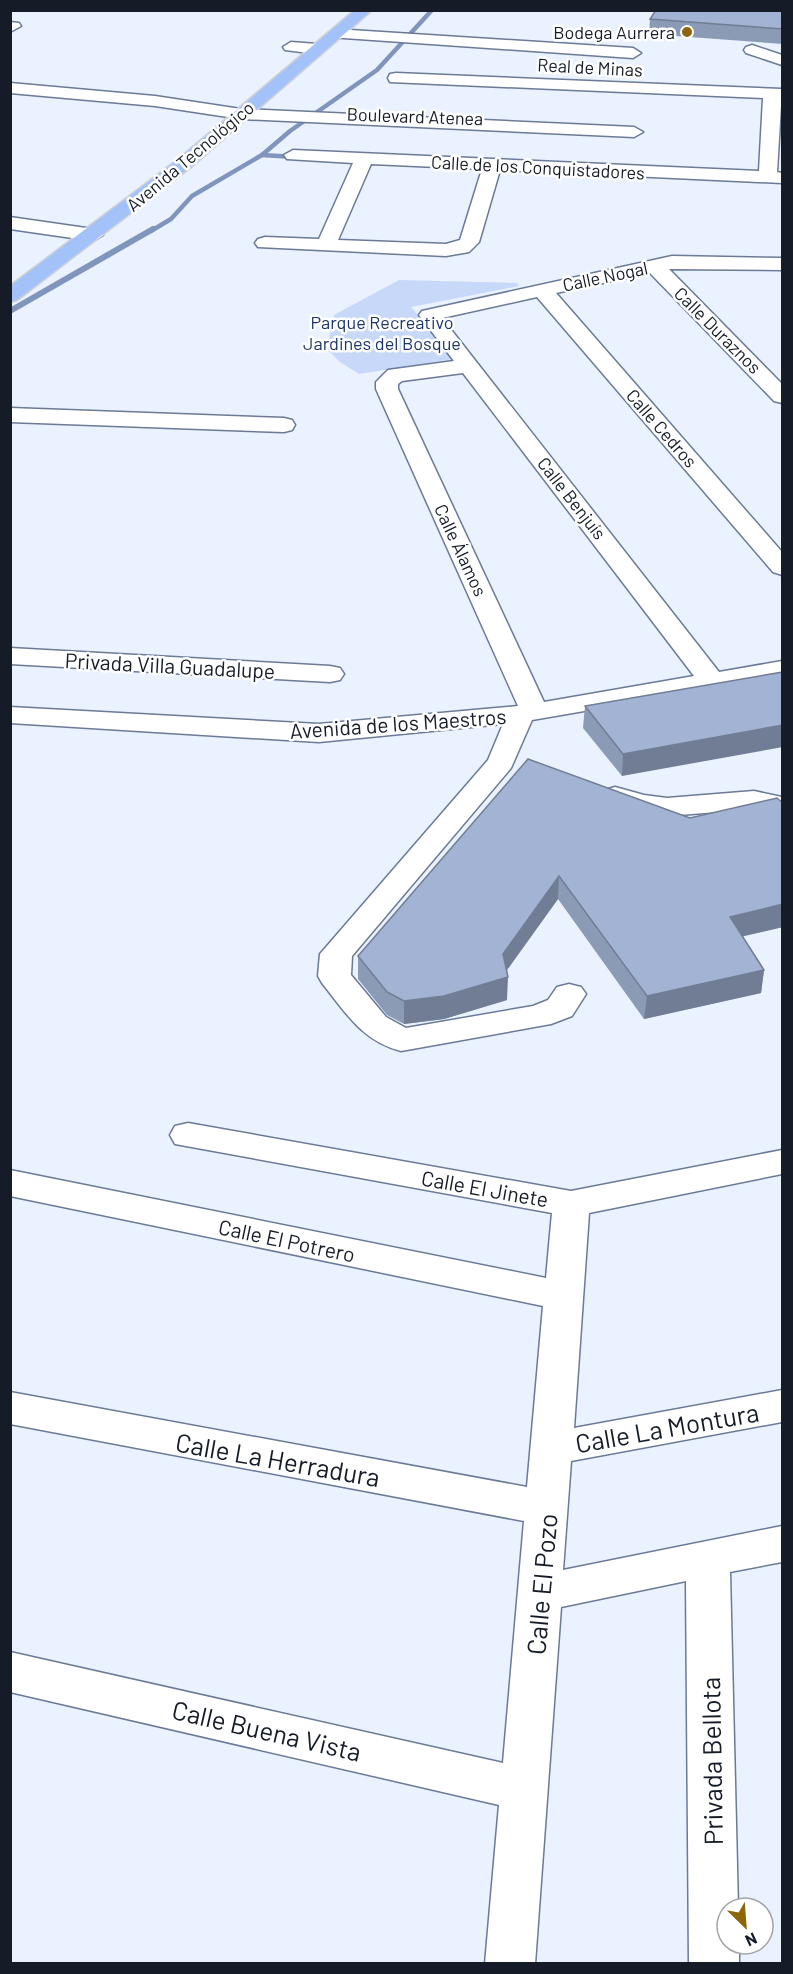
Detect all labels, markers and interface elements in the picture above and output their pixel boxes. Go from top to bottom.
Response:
place label: Bodega Aurrera [553,21,675,43]
marker: Bodega Aurrera [680,25,694,39]
street label: Real de Minas [537,53,643,81]
street label: Avenida Tecnológico [122,96,258,216]
street label: Boulevard Atenea [346,103,484,129]
street label: Calle de los Conquistadores [431,150,645,184]
street label: Calle Nogal [560,256,650,296]
street label: Calle Duraznos [670,282,766,378]
park label: Parque Recreativo Jardines del Bosque [303,311,461,354]
street label: Calle Cedros [622,384,702,472]
street label: Calle Benjuís [533,452,611,544]
street label: Calle Álamos [430,501,492,599]
street label: Privada Villa Guadalupe [64,647,276,683]
street label: Avenida de los Maestros [289,703,507,743]
street label: Calle El Jinete [420,1165,550,1211]
street label: Calle El Potrero [216,1213,358,1267]
street label: Calle La Montura [573,1396,761,1458]
street label: Calle La Herradura [173,1426,383,1492]
street label: Calle El Pozo [519,1512,563,1656]
street label: Privada Bellota [694,1677,728,1845]
street label: Calle Buena Vista [169,1693,365,1767]
north arrow [715,1896,775,1956]
text: N [743,1929,760,1951]

